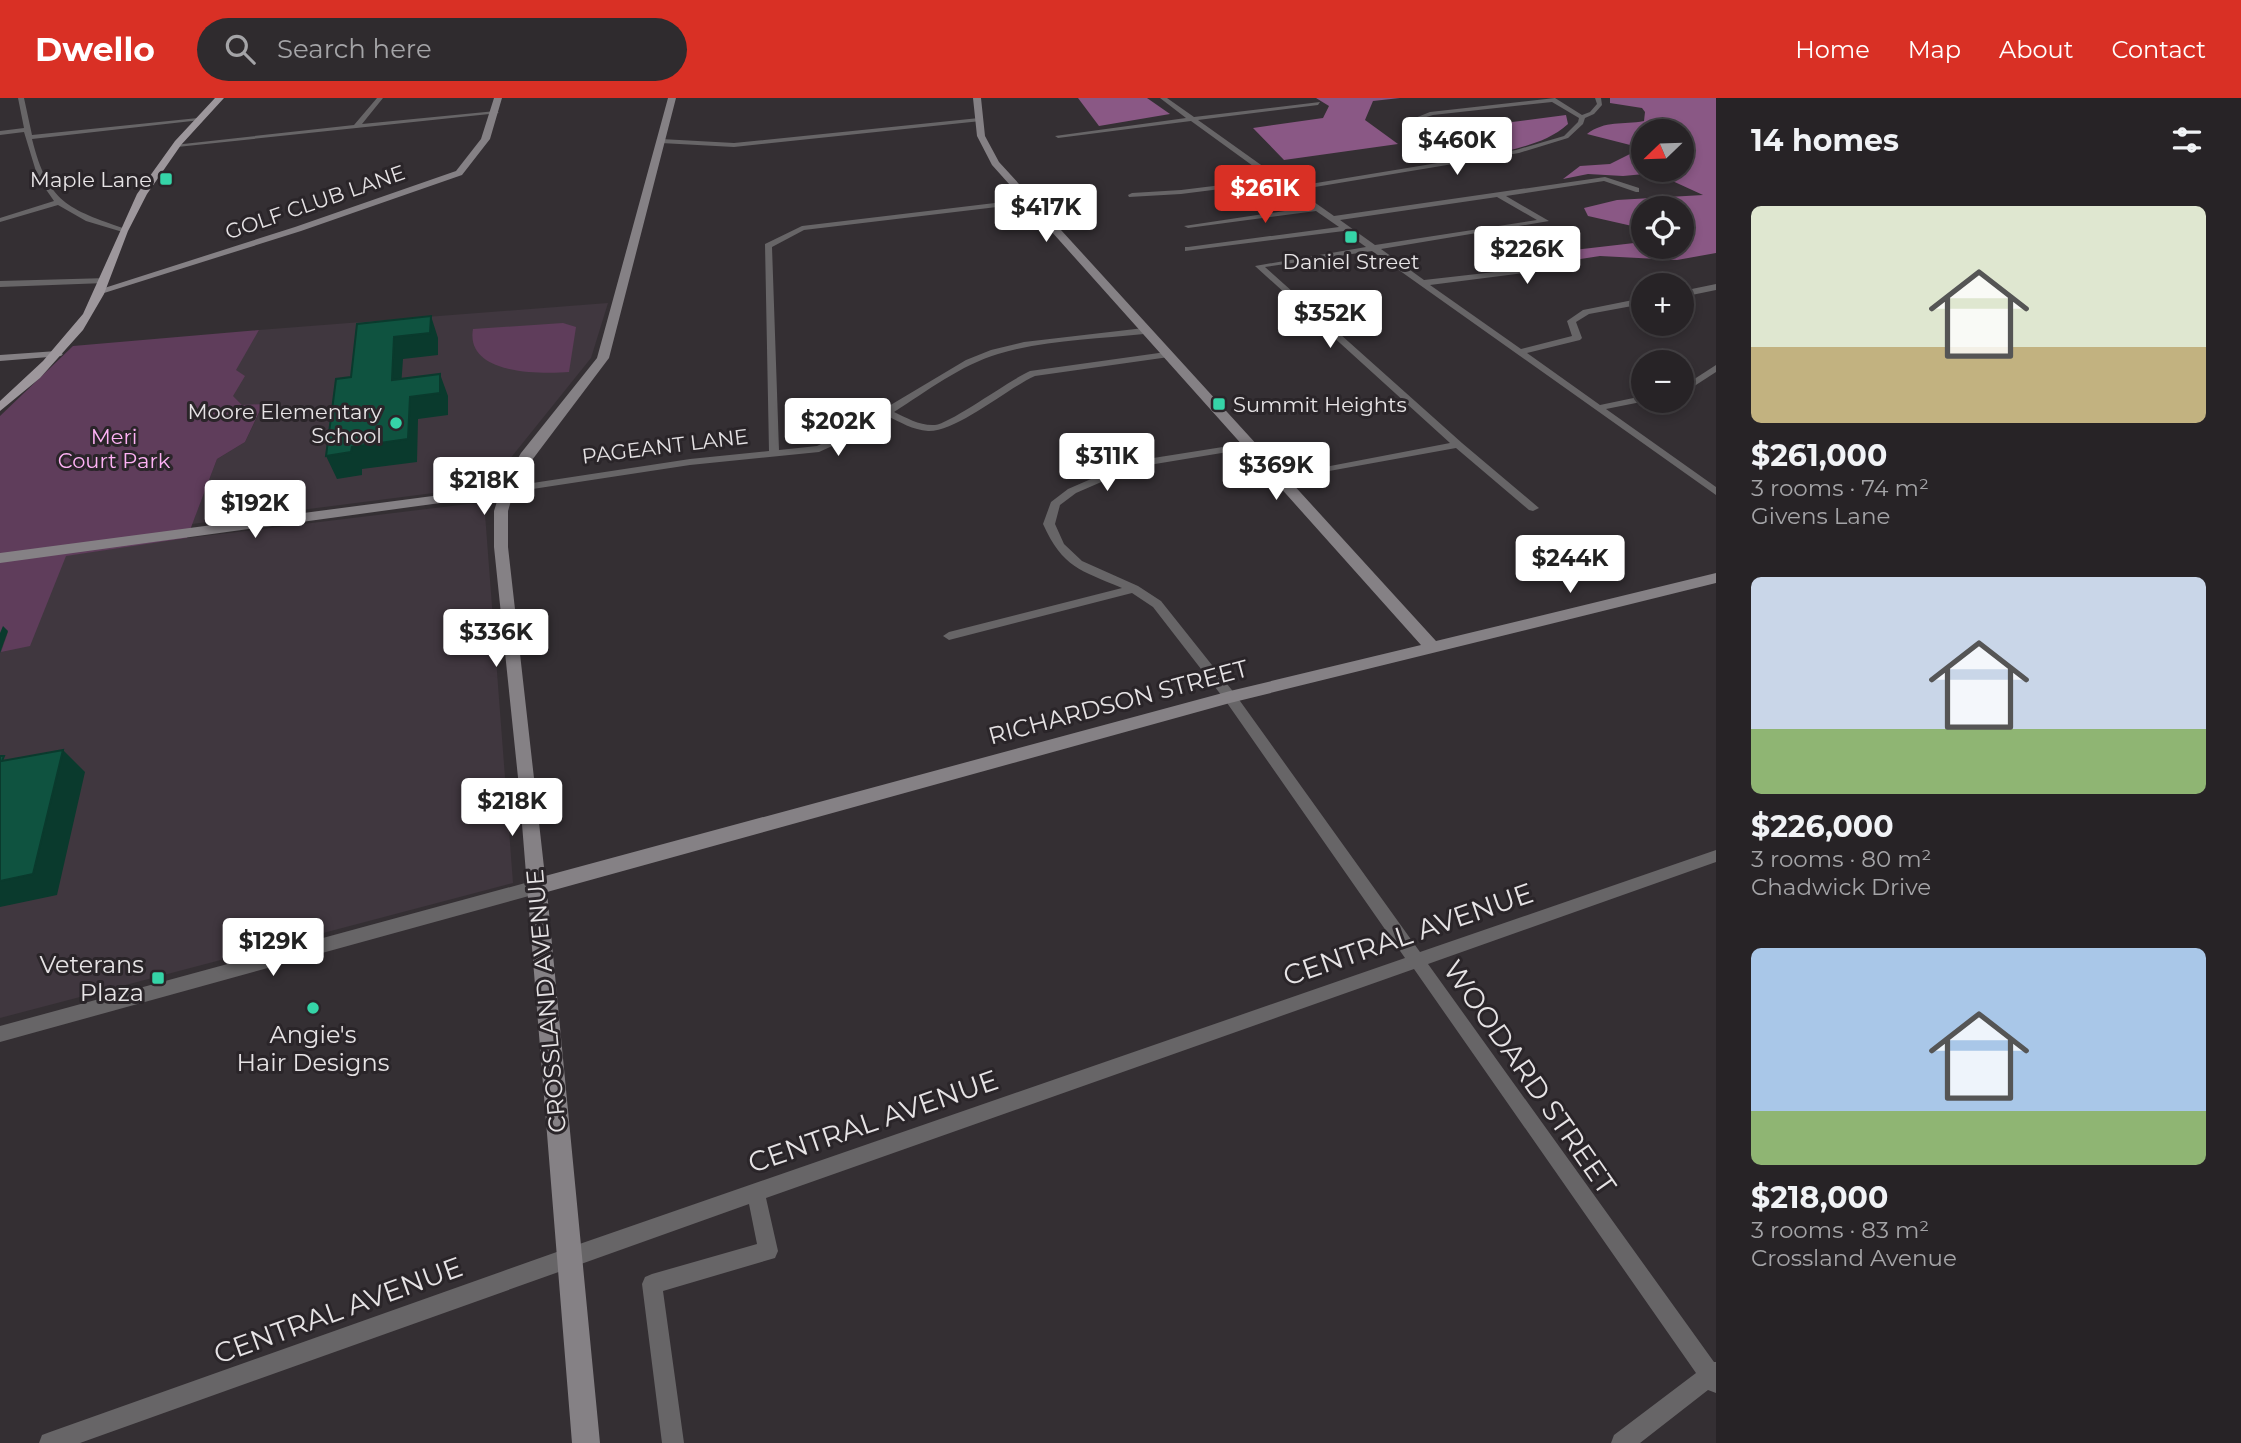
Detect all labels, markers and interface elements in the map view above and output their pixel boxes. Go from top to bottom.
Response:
search box [197,18,687,81]
text: Dwello [35,29,155,69]
icon: search [221,30,259,68]
text: Search here [277,33,432,65]
text: Home [1795,35,1870,64]
text: Map [1908,35,1961,64]
text: About [1999,35,2073,64]
text: Contact [2111,35,2206,64]
pin: $460K [1408,118,1506,177]
north arrow [1631,119,1694,182]
map controls [1631,119,1694,413]
icon: filters [2168,121,2206,159]
text: 14 homes [1751,122,1899,159]
text: $460K [1418,126,1496,154]
street label: GOLF CLUB LANE [222,159,408,245]
pin: $261K [1216,166,1314,225]
place label: Maple Lane [30,167,152,192]
marker: Maple Lane [158,171,174,187]
text: $261K [1231,174,1299,202]
pin: $417K [997,184,1095,244]
text: $417K [1011,193,1081,221]
button: locate [1631,196,1694,259]
pin: $226K [1478,226,1576,286]
marker: Daniel Street [1343,229,1359,245]
text: $226K [1490,235,1564,263]
place label: Daniel Street [1283,249,1419,274]
icon: home [1916,251,2042,377]
button: + [1631,273,1694,336]
pin: $352K [1281,290,1379,350]
text: $352K [1294,299,1366,327]
button: − [1631,350,1694,413]
place label: Summit Heights [1233,392,1407,417]
marker: Summit Heights [1211,396,1227,412]
pin: $202K [789,398,887,458]
place label: Moore Elementary School [188,399,383,448]
text: $202K [801,407,875,435]
marker: Moore Elementary School [388,415,404,431]
street label: PAGEANT LANE [580,423,750,469]
park label: Meri Court Park [58,424,171,473]
pin: $311K [1058,434,1156,493]
text: $261,000 [1751,437,1887,474]
text: $311K [1075,442,1139,470]
pin: $369K [1227,442,1325,502]
text: $369K [1239,451,1313,479]
pin: $218K [435,458,533,517]
text: $218K [449,466,519,494]
text: 3 rooms · 74 m² [1751,474,1929,502]
pin: $192K [206,480,304,540]
text: $192K [221,489,289,517]
text: Givens Lane [1751,502,1890,530]
pin: $244K [1521,536,1619,595]
text: $244K [1532,544,1608,572]
pin: $336K [447,610,545,669]
text: $336K [459,618,533,646]
icon: home [1916,622,2042,748]
street label: RICHARDSON STREET [985,653,1251,751]
pin: $218K [463,778,561,838]
text: $218K [477,787,547,815]
text: $226,000 [1751,808,1894,845]
text: 3 rooms · 80 m² [1751,845,1931,873]
street label: CROSSLAND AVENUE [520,868,572,1134]
text: Chadwick Drive [1751,873,1931,901]
street label: CENTRAL AVENUE [1279,875,1537,993]
pin: $129K [224,918,322,978]
text: $129K [239,927,307,955]
place label: Veterans Plaza [40,950,144,1007]
street label: WOODARD STREET [1436,953,1624,1201]
marker: Veterans Plaza [150,970,166,986]
icon: home [1916,993,2042,1119]
marker: Angie's Hair Designs [305,1000,321,1016]
place label: Angie's Hair Designs [237,1020,389,1077]
street label: CENTRAL AVENUE [744,1062,1002,1180]
text: $218,000 [1751,1179,1888,1216]
text: 3 rooms · 83 m² [1751,1216,1929,1244]
text: Crossland Avenue [1751,1244,1957,1272]
street label: CENTRAL AVENUE [209,1249,467,1371]

